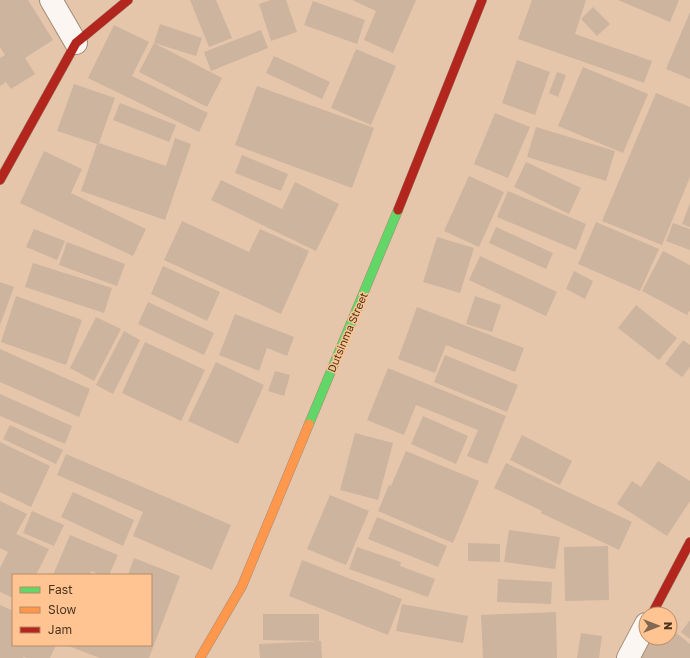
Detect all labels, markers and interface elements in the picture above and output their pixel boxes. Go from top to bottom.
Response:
street label: Dutsinma Street [324,290,370,374]
legend [12,574,152,646]
text: Fast [48,582,73,597]
text: Slow [48,602,76,617]
north arrow [638,606,678,646]
text: Jam [48,622,72,637]
text: N [662,622,675,630]

